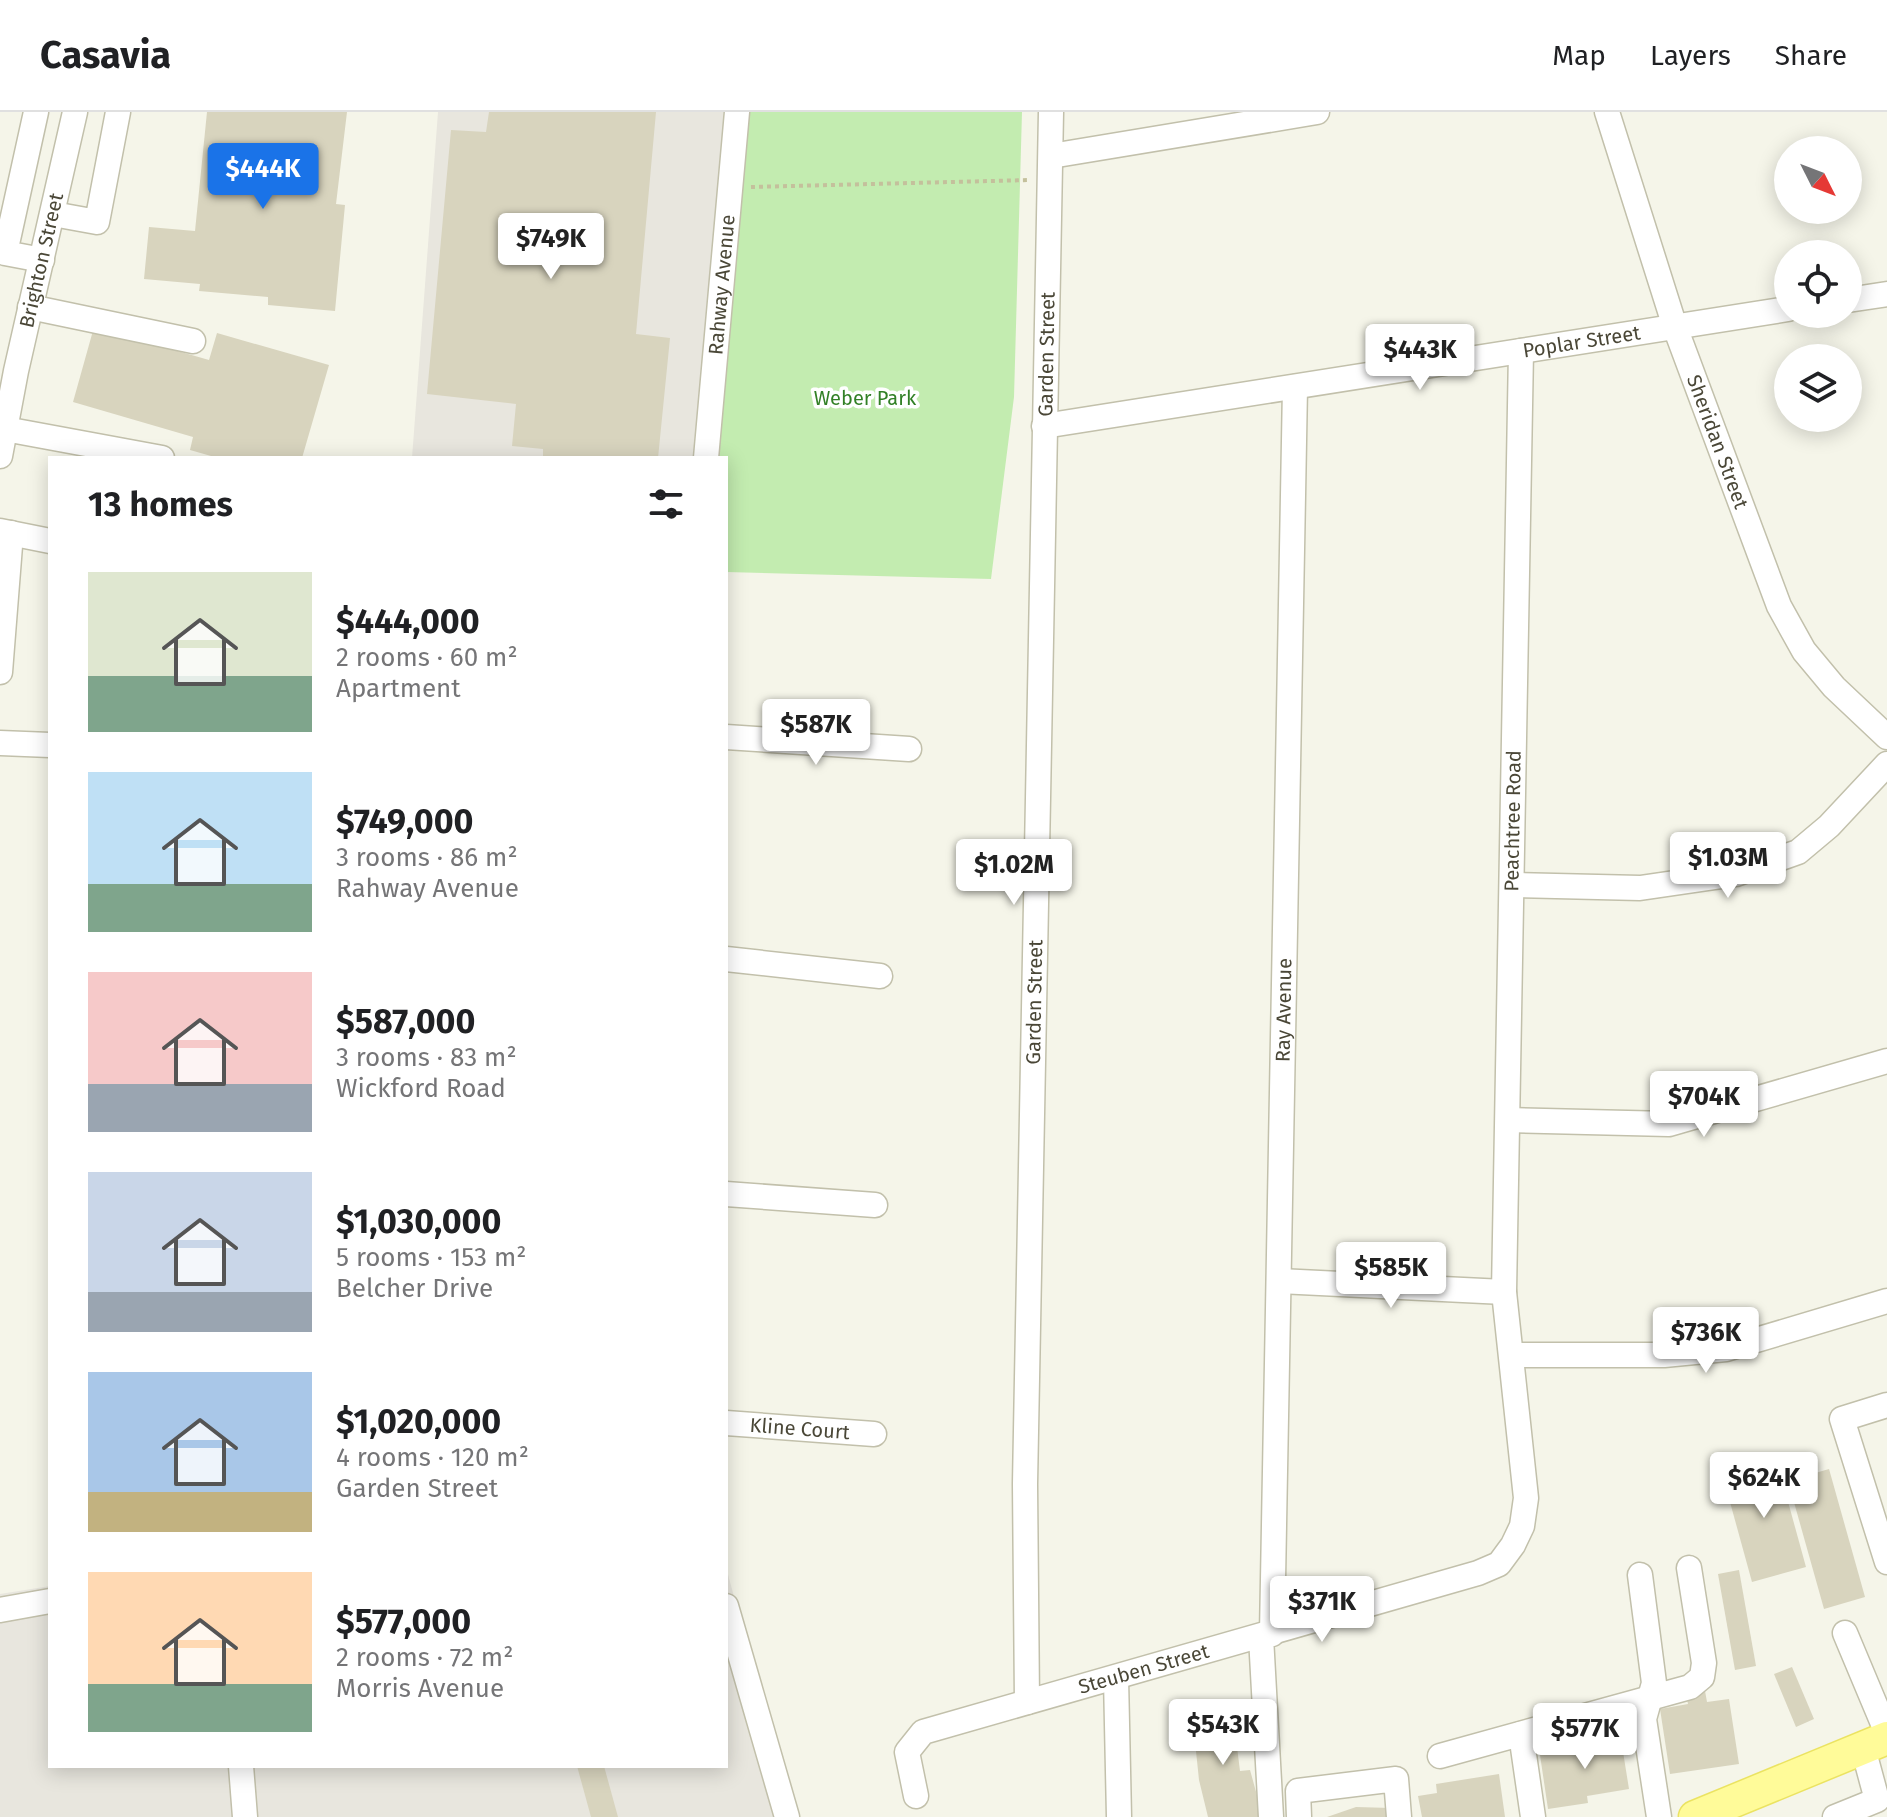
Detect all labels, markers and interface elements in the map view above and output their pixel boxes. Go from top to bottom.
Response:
text: Casavia [40,32,171,78]
text: Map [1552,39,1606,72]
text: Layers [1650,39,1731,72]
text: Share [1775,39,1847,72]
north arrow [1774,136,1862,224]
map controls [1774,136,1862,432]
pin: $444K [207,143,319,211]
text: $444K [226,153,300,184]
street label: Brighton Street [14,190,68,330]
pin: $749K [495,213,607,281]
street label: Rahway Avenue [703,213,740,356]
text: $749K [516,223,586,254]
button: locate [1774,240,1862,328]
street label: Garden Street [1033,291,1060,417]
street label: Poplar Street [1521,320,1643,363]
pin: $443K [1364,324,1476,392]
text: $443K [1383,334,1457,365]
button: layers [1774,344,1862,432]
street label: Sheridan Street [1682,371,1754,513]
park label: Weber Park [814,386,917,410]
icon: filters [644,482,688,526]
text: 13 homes [88,484,233,525]
text: $444,000 [336,601,480,642]
icon: home [152,604,248,700]
text: 2 rooms · 60 m² [336,642,518,673]
text: Apartment [336,673,461,704]
pin: $587K [760,699,872,767]
text: $587K [780,709,852,740]
street label: Peachtree Road [1499,750,1526,892]
text: $749,000 [336,801,473,842]
icon: home [152,804,248,900]
pin: $1.03M [1663,832,1793,900]
pin: $1.02M [949,839,1079,907]
text: 3 rooms · 86 m² [336,842,518,873]
text: $1.03M [1688,842,1768,873]
text: $1.02M [974,849,1054,880]
text: Rahway Avenue [336,873,519,904]
street label: Garden Street [1021,939,1047,1065]
street label: Ray Avenue [1271,958,1296,1062]
text: $587,000 [336,1001,475,1042]
icon: home [152,1004,248,1100]
text: 3 rooms · 83 m² [336,1042,517,1073]
pin: $704K [1648,1071,1760,1139]
text: Wickford Road [336,1073,506,1104]
text: $704K [1668,1081,1740,1112]
text: $1,030,000 [336,1201,501,1242]
icon: home [152,1204,248,1300]
text: 5 rooms · 153 m² [336,1242,527,1273]
pin: $585K [1335,1242,1447,1310]
text: $585K [1354,1252,1428,1283]
text: Belcher Drive [336,1273,493,1304]
pin: $736K [1650,1307,1762,1375]
text: $736K [1671,1317,1741,1348]
text: $1,020,000 [336,1401,501,1442]
icon: home [152,1404,248,1500]
street label: Kline Court [749,1413,851,1444]
text: 4 rooms · 120 m² [336,1442,529,1473]
pin: $624K [1708,1452,1820,1520]
text: $624K [1728,1462,1800,1493]
text: Garden Street [336,1473,498,1504]
pin: $371K [1266,1576,1378,1644]
text: $371K [1288,1586,1356,1617]
text: $577,000 [336,1601,471,1642]
icon: home [152,1604,248,1700]
street label: Steuben Street [1076,1639,1212,1699]
text: 2 rooms · 72 m² [336,1642,513,1673]
text: Morris Avenue [336,1673,504,1704]
pin: $543K [1167,1699,1279,1767]
pin: $577K [1529,1703,1641,1771]
text: $543K [1187,1709,1259,1740]
text: $577K [1551,1713,1619,1744]

